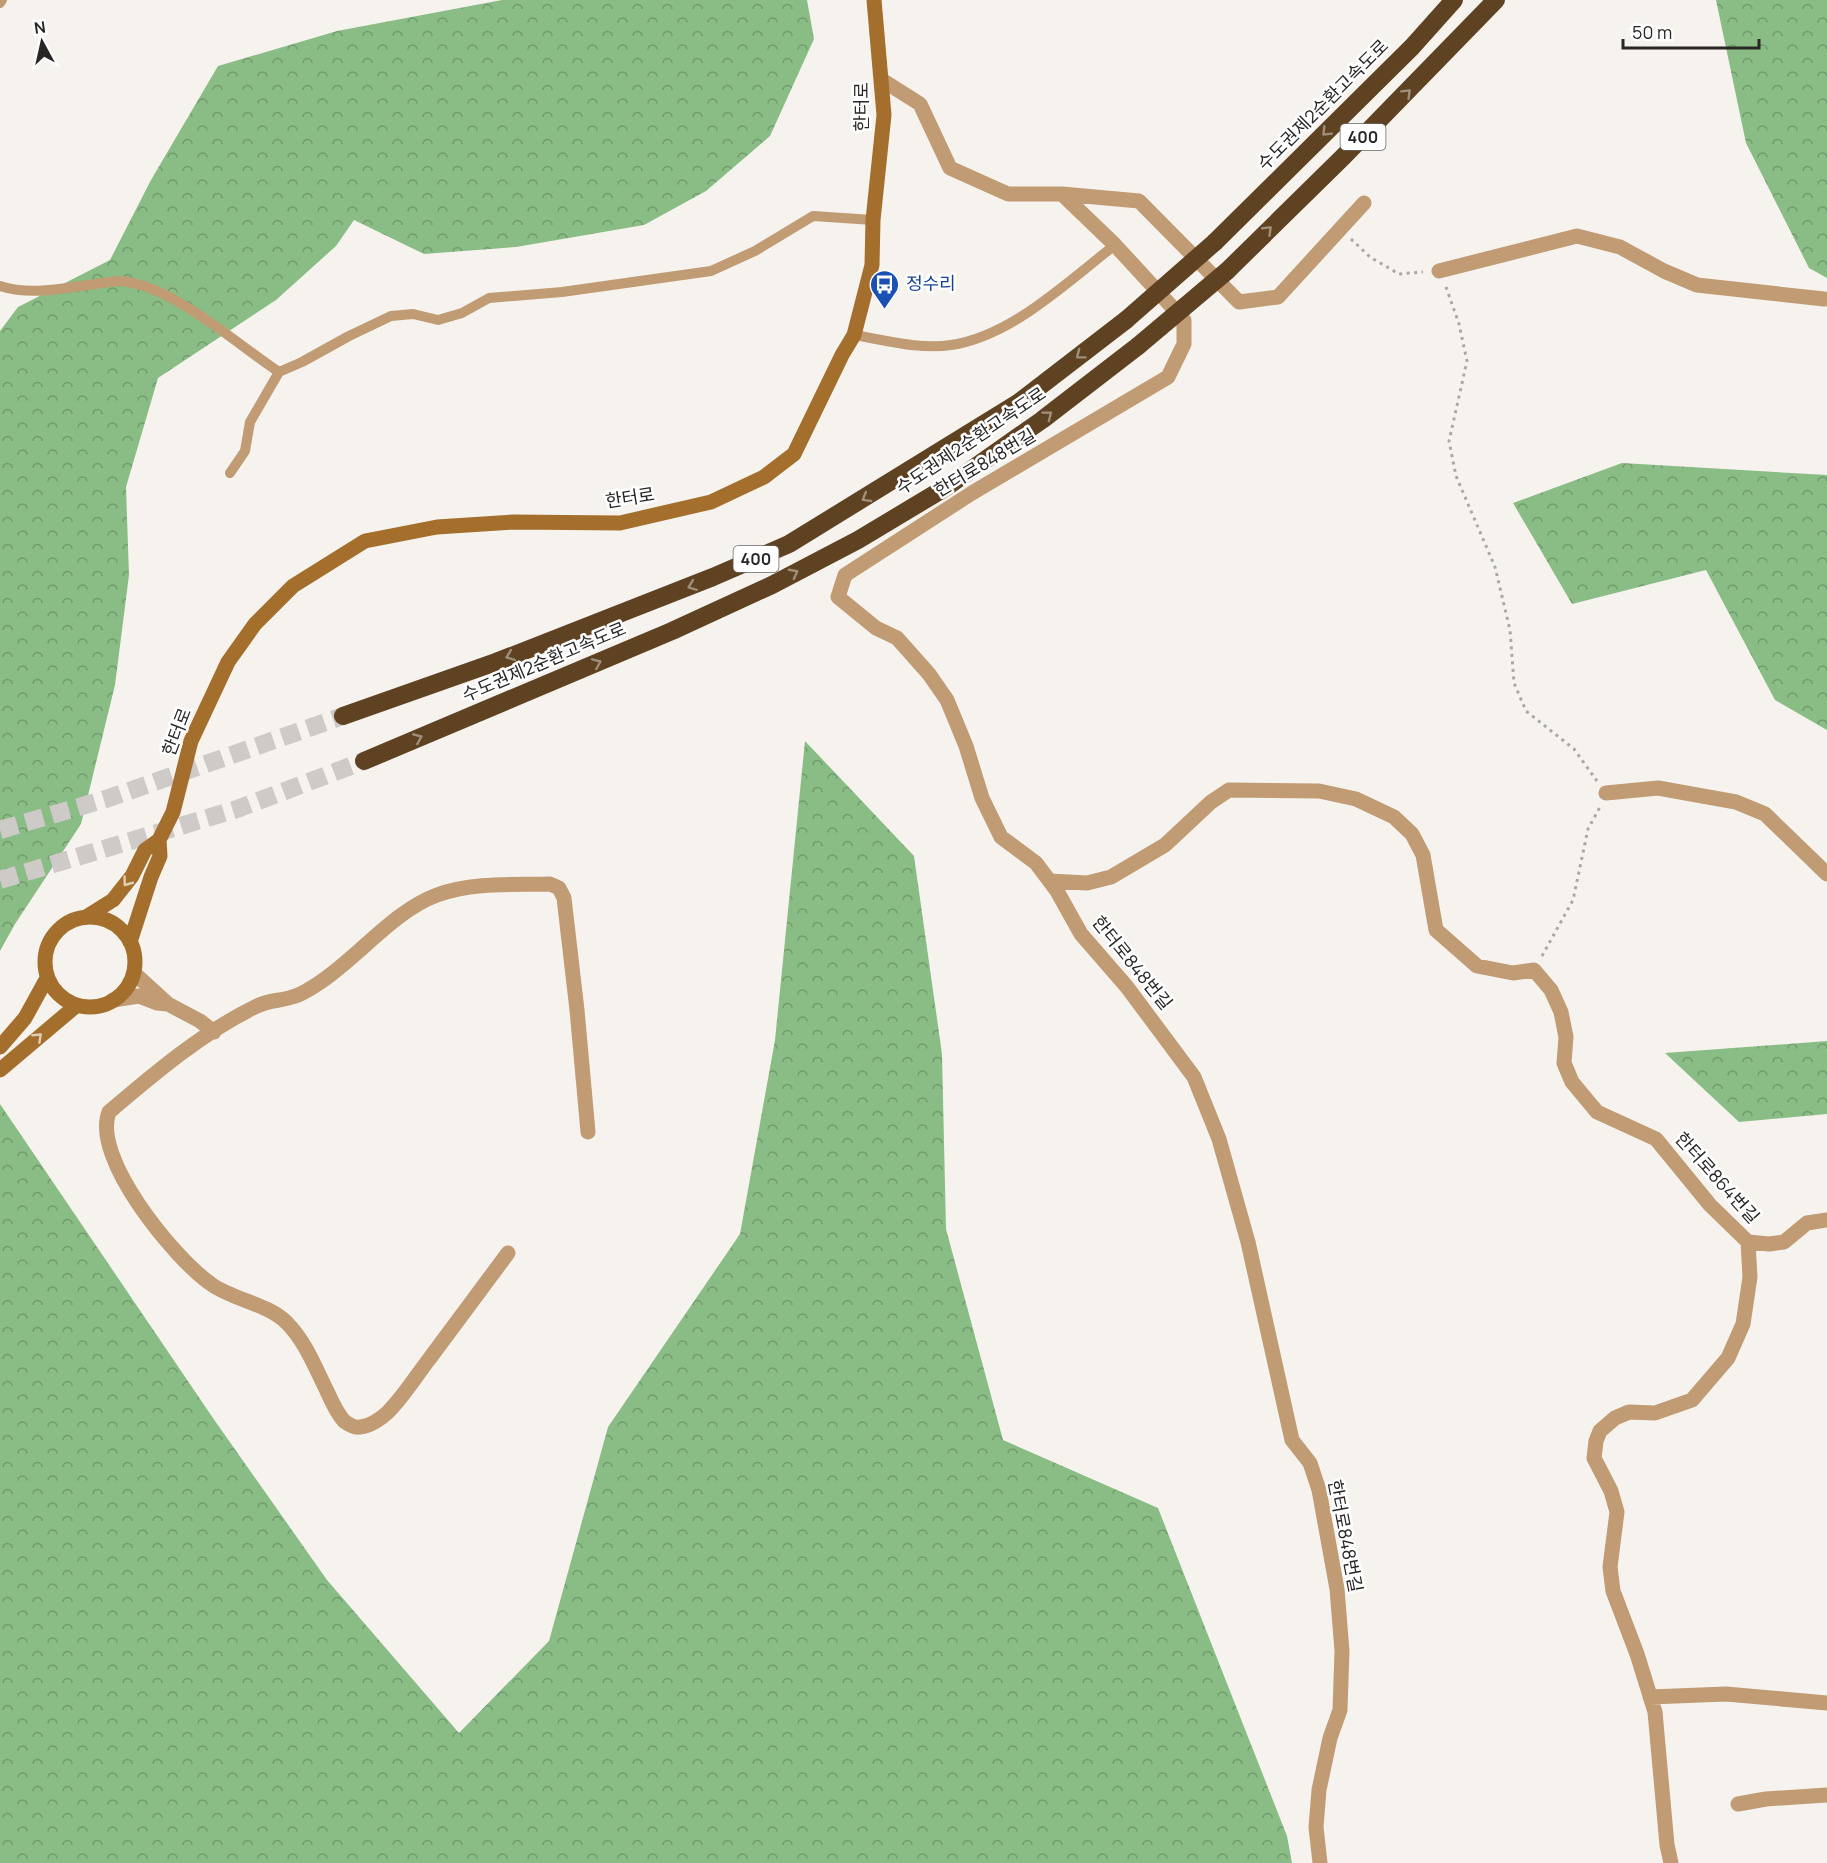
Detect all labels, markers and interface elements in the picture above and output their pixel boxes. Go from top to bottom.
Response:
north arrow [12,12,72,72]
scale bar [1623,12,1760,50]
text: N [33,15,47,39]
text: 50 m [1632,20,1672,44]
street label: 수도권제2순환고속도로 [1252,34,1393,175]
street label: 한터로 [849,82,873,132]
one-way arrow [1399,90,1410,101]
road number: 400 [1340,124,1386,150]
one-way arrow [1322,125,1333,136]
one-way arrow [1261,227,1272,238]
bus stop icon: 정수리 [869,268,901,310]
place label: 정수리 [906,271,956,295]
one-way arrow [1076,348,1087,359]
street label: 수도권제2순환고속도로 [891,381,1050,499]
one-way arrow [1042,412,1053,423]
street label: 한터로848번길 [929,422,1040,502]
street label: 한터로 [603,481,656,513]
one-way arrow [861,491,872,502]
road number: 400 [734,546,778,572]
one-way arrow [788,569,798,580]
one-way arrow [687,578,698,591]
street label: 수도권제2순환고속도로 [458,616,629,706]
one-way arrow [505,649,516,661]
one-way arrow [591,658,602,670]
street label: 한터로 [156,704,196,759]
one-way arrow [411,733,422,745]
one-way arrow [123,876,134,887]
street label: 한터로848번길 [1087,910,1178,1014]
one-way arrow [31,1034,42,1045]
street label: 한터로864번길 [1670,1127,1765,1228]
street label: 한터로848번길 [1323,1477,1369,1594]

